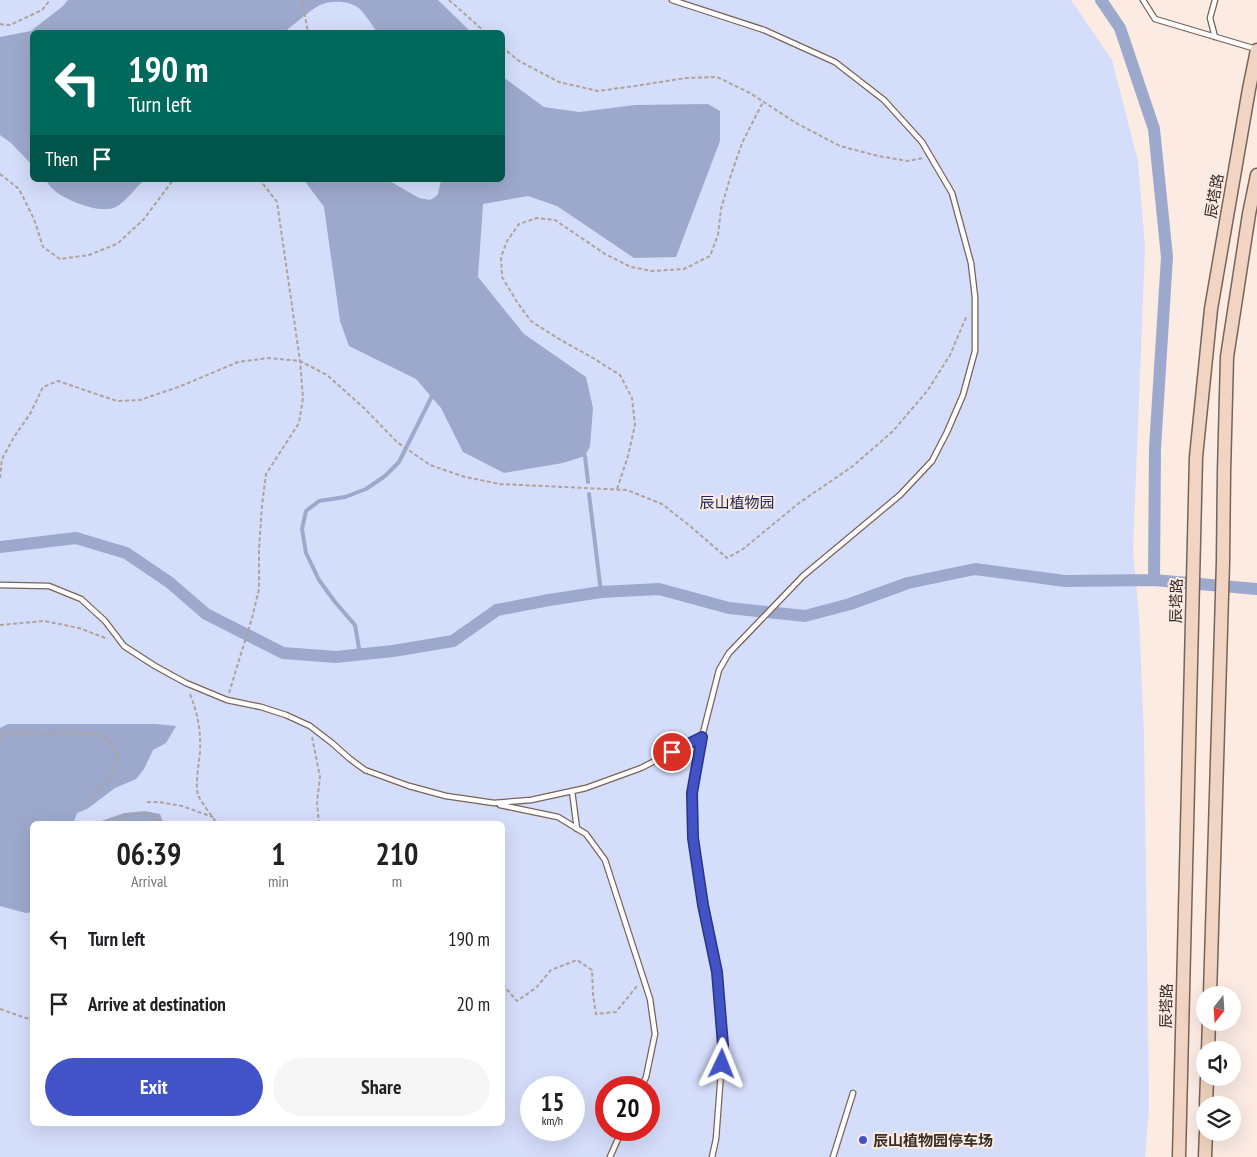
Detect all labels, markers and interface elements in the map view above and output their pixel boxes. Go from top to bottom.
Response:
text: 190 m [128,46,209,92]
icon: left [45,50,110,115]
text: Turn left [128,90,192,118]
icon: arrive [88,145,116,173]
text: Then [45,147,78,171]
street label: 辰塔路 [1201,172,1227,220]
park label: 辰山植物园 [699,493,775,512]
street label: 辰塔路 [1166,578,1186,624]
pin [651,731,693,773]
icon: arrive [658,738,686,766]
text: 06:39 [117,834,181,873]
text: 1 [271,834,286,873]
text: 210 [375,834,418,873]
text: Arrival [131,871,167,891]
text: min [268,871,289,891]
text: m [392,871,402,891]
icon: left [45,925,73,953]
text: Turn left [88,927,145,951]
text: 190 m [448,927,490,951]
street label: 辰塔路 [1156,983,1176,1029]
north arrow [1196,986,1241,1031]
map controls [1196,986,1241,1141]
icon: arrive [45,990,73,1018]
text: Arrive at destination [88,992,226,1016]
text: 20 m [457,992,490,1016]
position arrow [695,1037,747,1089]
button: sound [1196,1041,1241,1086]
button: Exit [45,1058,263,1116]
button: Share [273,1058,490,1116]
speed limit sign: 20 [595,1076,660,1141]
text: 15 [541,1086,564,1118]
button: layers [1196,1096,1241,1141]
text: km/h [542,1113,563,1128]
place label: 辰山植物园停车场 [873,1131,993,1150]
marker: 辰山植物园停车场 [857,1134,869,1146]

